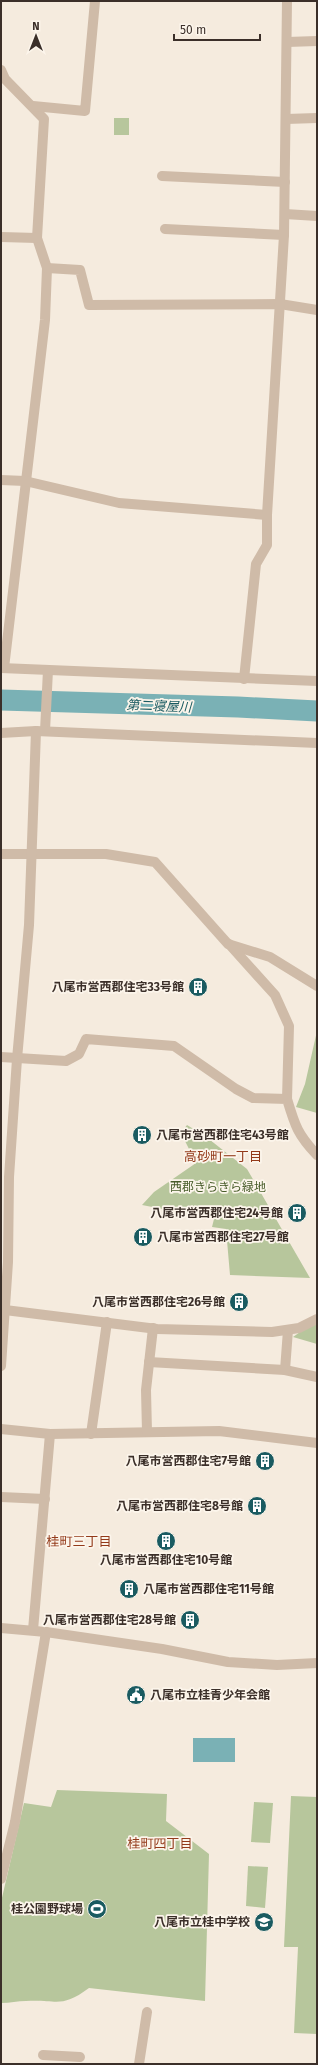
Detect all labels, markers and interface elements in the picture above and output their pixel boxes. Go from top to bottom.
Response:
north arrow [16,16,56,56]
scale bar [174,16,260,42]
text: N [32,20,40,33]
text: 50 m [180,23,206,37]
water label: 第二寝屋川 [126,697,194,715]
building icon: 八尾市営西郡住宅33号館 [187,976,209,998]
place label: 八尾市営西郡住宅33号館 [52,980,184,994]
building icon: 八尾市営西郡住宅43号館 [131,1124,153,1146]
place label: 八尾市営西郡住宅43号館 [156,1128,289,1142]
district label: 高砂町一丁目 [184,1149,262,1164]
park label: 西郡きらきら緑地 [170,1180,266,1194]
building icon: 八尾市営西郡住宅24号館 [286,1202,308,1224]
place label: 八尾市営西郡住宅24号館 [150,1206,283,1220]
building icon: 八尾市営西郡住宅27号館 [132,1226,154,1248]
place label: 八尾市営西郡住宅27号館 [157,1230,289,1244]
building icon: 八尾市営西郡住宅26号館 [228,1291,250,1313]
place label: 八尾市営西郡住宅26号館 [92,1295,225,1309]
building icon: 八尾市営西郡住宅7号館 [254,1450,276,1472]
place label: 八尾市営西郡住宅7号館 [125,1454,251,1468]
building icon: 八尾市営西郡住宅8号館 [246,1495,268,1517]
place label: 八尾市営西郡住宅8号館 [116,1499,243,1513]
building icon: 八尾市営西郡住宅10号館 [155,1530,177,1552]
district label: 桂町三丁目 [46,1534,112,1549]
place label: 八尾市営西郡住宅10号館 [100,1553,232,1567]
building icon: 八尾市営西郡住宅11号館 [118,1578,140,1600]
place label: 八尾市営西郡住宅11号館 [143,1582,274,1596]
building icon: 八尾市営西郡住宅28号館 [179,1609,201,1631]
place label: 八尾市営西郡住宅28号館 [43,1613,176,1627]
public building icon: 八尾市立桂青少年会館 [125,1684,147,1706]
place label: 八尾市立桂青少年会館 [150,1688,270,1702]
district label: 桂町四丁目 [127,1836,193,1851]
sports icon: 桂公園野球場 [86,1898,108,1920]
place label: 桂公園野球場 [11,1902,83,1916]
school or university icon: 八尾市立桂中学校 [253,1911,275,1933]
place label: 八尾市立桂中学校 [154,1915,250,1929]

